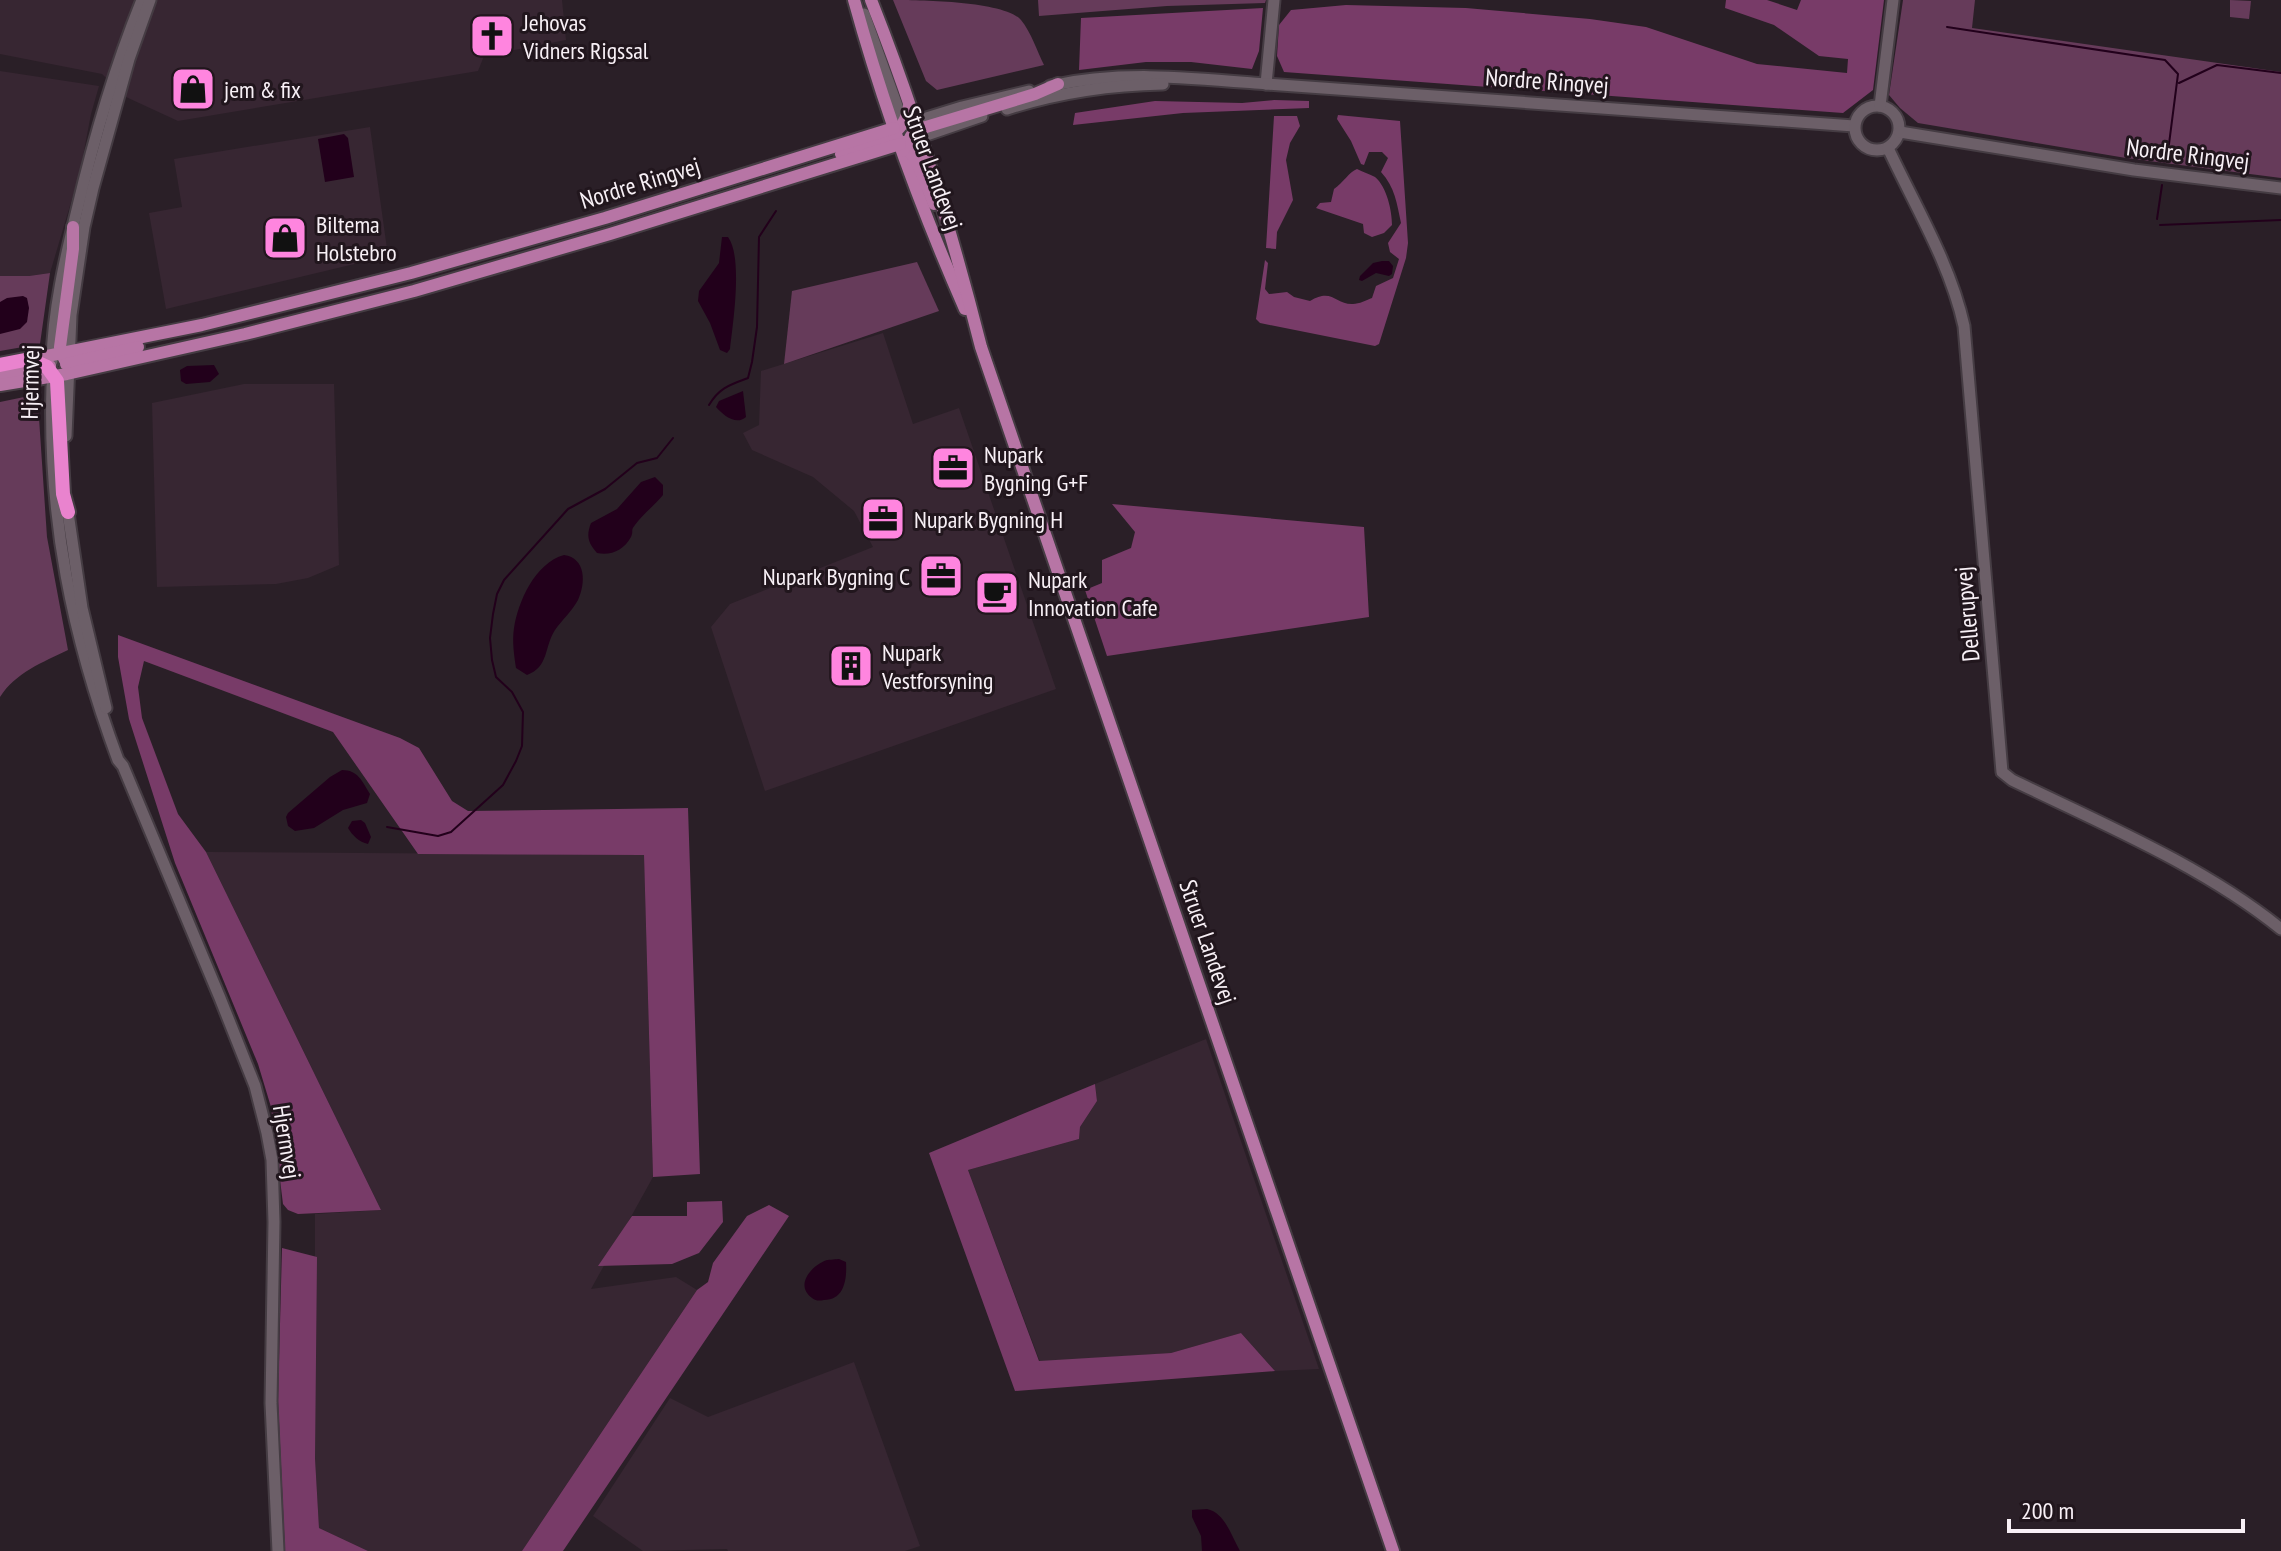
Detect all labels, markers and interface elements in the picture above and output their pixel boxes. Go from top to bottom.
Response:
place label: Jehovas Vidners Rigssal [522,7,649,66]
church icon: Jehovas Vidners Rigssal [468,12,516,60]
street label: Nordre Ringvej [1484,61,1610,101]
shop icon: jem & fix [169,65,217,113]
place label: jem & fix [224,74,301,105]
street label: Struer Landevej [896,102,970,234]
street label: Nordre Ringvej [2125,131,2251,177]
street label: Nordre Ringvej [576,150,704,216]
place label: Biltema Holstebro [316,209,397,268]
shop icon: Biltema Holstebro [261,214,309,262]
street label: Hjermvej [14,344,46,420]
place label: Nupark Bygning G+F [984,439,1088,498]
office icon: Nupark Bygning G+F [929,444,977,492]
office icon: Nupark Bygning H [859,495,907,543]
place label: Nupark Bygning H [914,504,1063,535]
office icon: Nupark Bygning C [917,552,965,600]
place label: Nupark Bygning C [763,561,910,592]
place label: Nupark Innovation Cafe [1028,564,1158,623]
street label: Dellerupvej [1947,565,1987,663]
cafe icon: Nupark Innovation Cafe [973,569,1021,617]
place label: Nupark Vestforsyning [881,637,993,696]
building icon: Nupark Vestforsyning [827,642,875,690]
street label: Struer Landevej [1172,876,1244,1008]
street label: Hjermvej [266,1103,308,1181]
scale bar [2009,1483,2243,1533]
text: 200 m [2021,1495,2074,1526]

